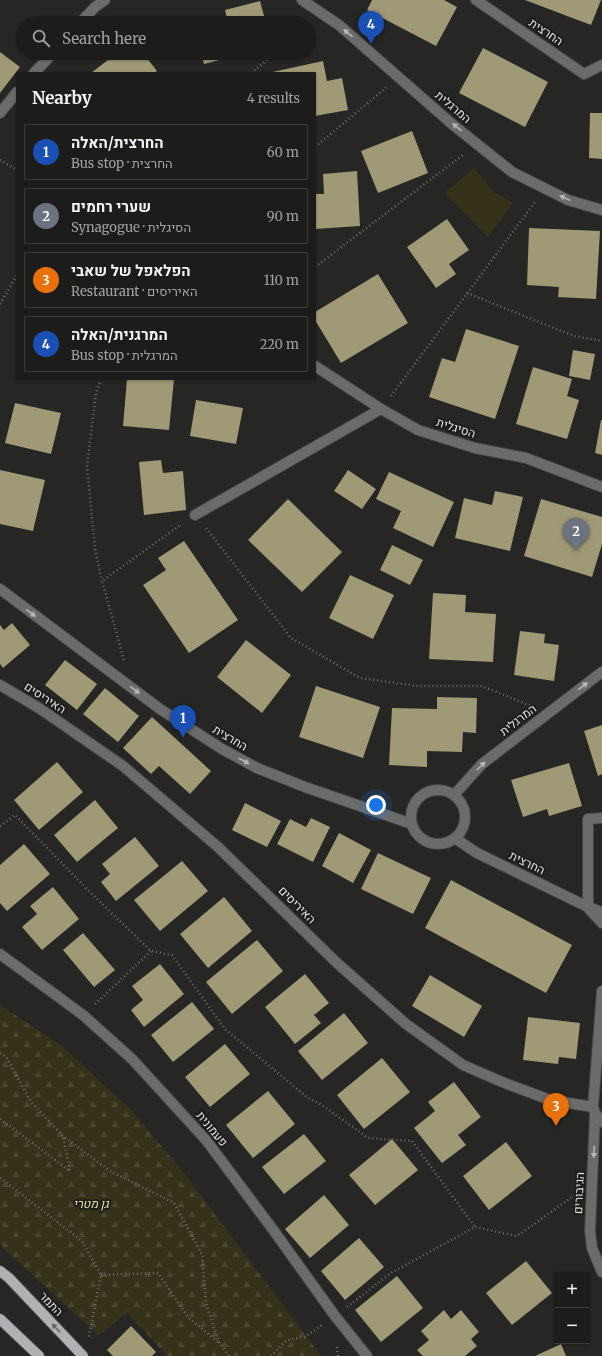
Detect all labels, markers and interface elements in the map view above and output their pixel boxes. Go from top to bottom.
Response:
pin: 4 [358,11,384,44]
street label: החרצית [526,15,566,48]
search box [16,16,316,60]
icon: search [30,27,52,49]
one-way arrow [343,28,353,38]
text: Search here [62,29,146,48]
text: Nearby [32,87,92,109]
street label: המרגלית [432,87,474,126]
text: 4 results [247,90,300,107]
one-way arrow [451,123,462,132]
text: החרצית/האלה [71,133,164,152]
text: 1 [43,144,49,161]
text: 60 m [267,144,299,161]
text: Bus stop · החרצית [71,155,173,172]
one-way arrow [560,195,571,201]
text: שערי רחמים [71,197,151,216]
text: 2 [42,208,50,225]
text: 90 m [267,208,299,225]
text: Synagogue · הסיגלית [71,219,191,236]
text: הפלאפל של שאבי [71,261,191,280]
text: 3 [42,272,50,289]
text: 110 m [264,272,299,289]
text: Restaurant · האיריסים [71,283,198,300]
text: המרגנית/האלה [71,325,168,344]
text: 4 [42,336,50,353]
text: 220 m [260,336,299,353]
text: Bus stop · המרגלית [71,347,178,364]
street label: הסיגלית [435,414,478,441]
pin: 2 [563,518,589,551]
one-way arrow [25,608,36,617]
street label: האיריסים [22,679,69,717]
one-way arrow [577,682,588,691]
one-way arrow [130,686,140,694]
street label: המרגלית [496,701,539,739]
pin: 1 [170,705,196,738]
street label: החרצית [210,721,250,754]
one-way arrow [238,758,250,764]
one-way arrow [476,761,485,771]
your location [366,795,386,815]
street label: החרצית [507,848,548,878]
street label: האיריסים [276,883,319,926]
pin: 3 [543,1093,569,1126]
street label: פעמונית [193,1108,231,1149]
one-way arrow [590,1146,597,1158]
street label: הגיבורים [570,1171,587,1214]
park label: גן מטרי [73,1196,110,1211]
map controls [554,1272,590,1344]
button: + [554,1272,590,1308]
street label: התמר [36,1288,67,1319]
button: − [554,1308,590,1344]
one-way arrow [51,1323,61,1333]

